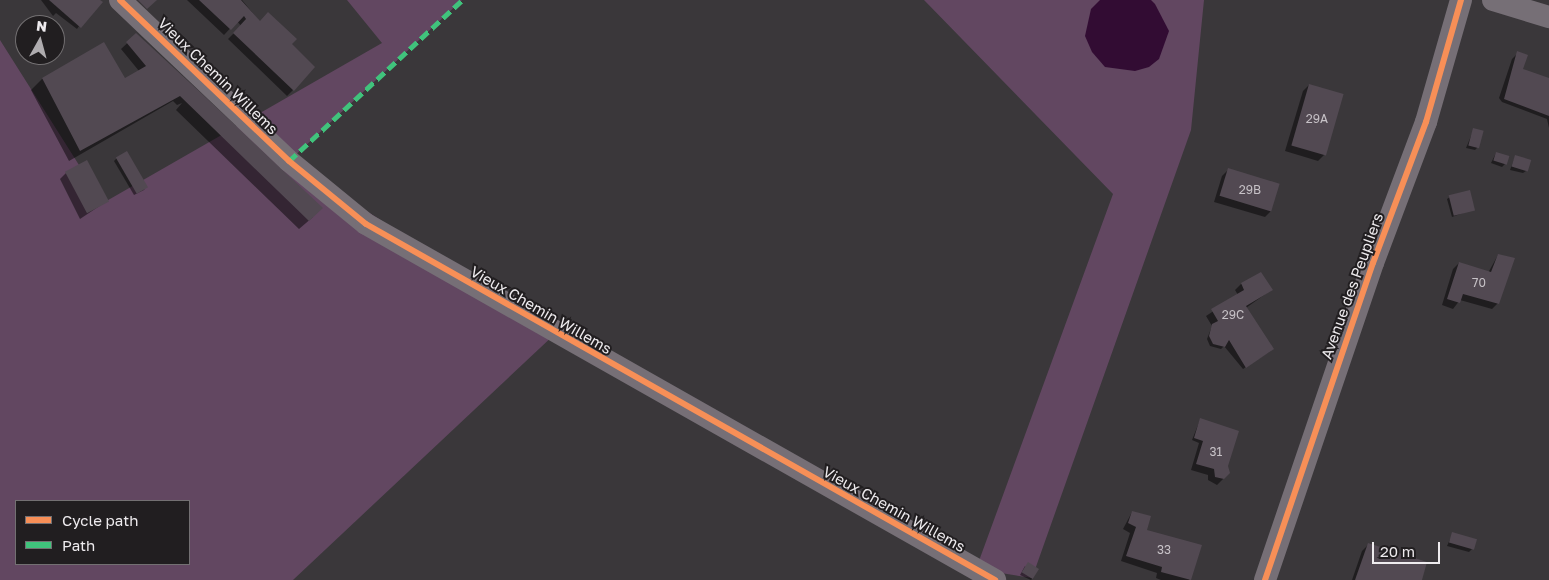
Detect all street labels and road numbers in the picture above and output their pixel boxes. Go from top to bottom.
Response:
street label: Vieux Chemin Willems [154,14,282,138]
street label: Avenue des Peupliers [1317,210,1387,362]
street label: Vieux Chemin Willems [467,262,615,358]
street label: Vieux Chemin Willems [820,462,968,556]

